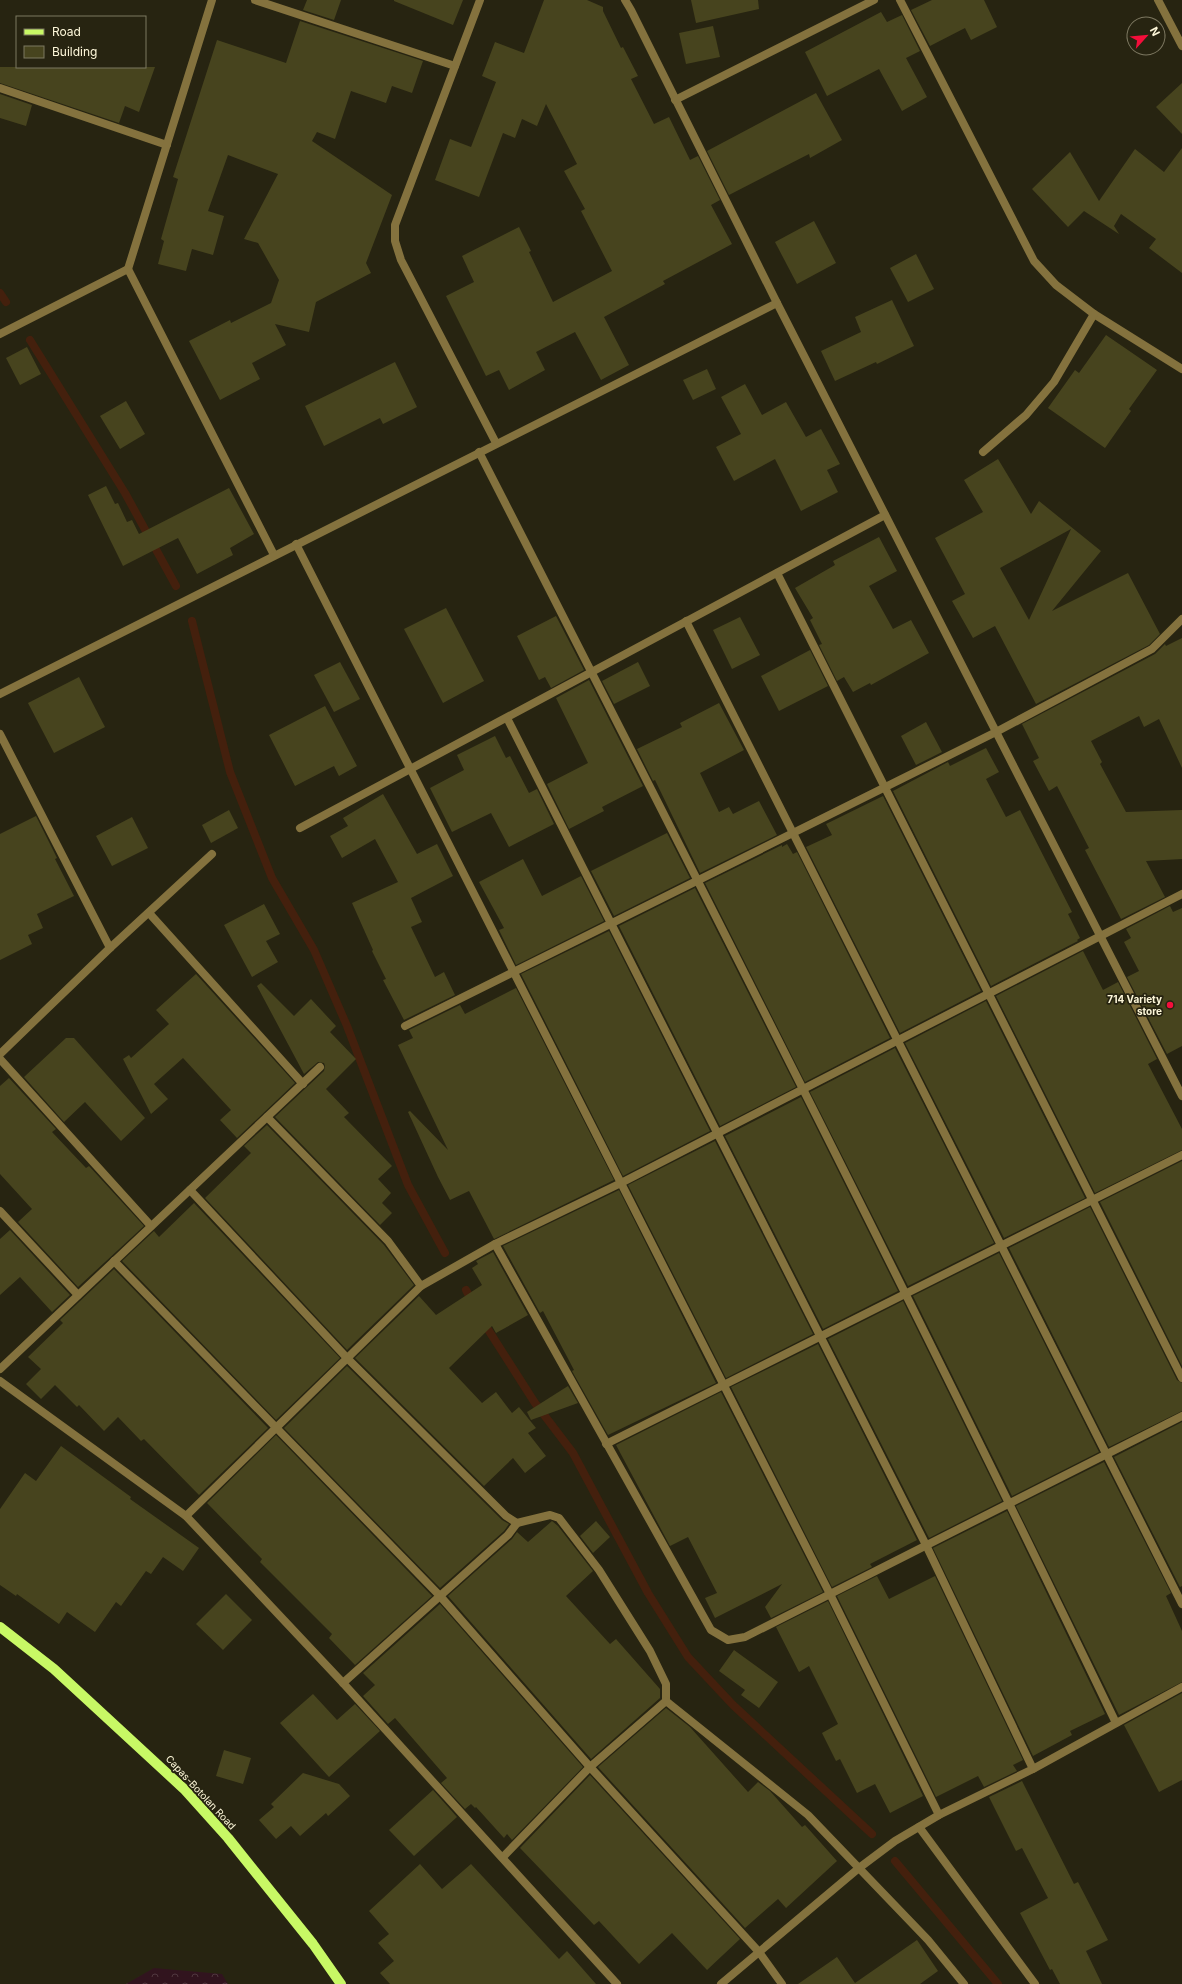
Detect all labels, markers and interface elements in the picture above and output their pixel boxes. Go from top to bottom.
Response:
legend [16,16,146,68]
north arrow [1126,16,1166,56]
text: Road [52,24,81,39]
text: N [1147,25,1163,38]
text: Building [52,44,97,59]
place label: 714 Variety store [1107,993,1162,1017]
marker: 714 Variety store [1165,1000,1175,1010]
street label: Capas-Botolan Road [163,1752,239,1832]

